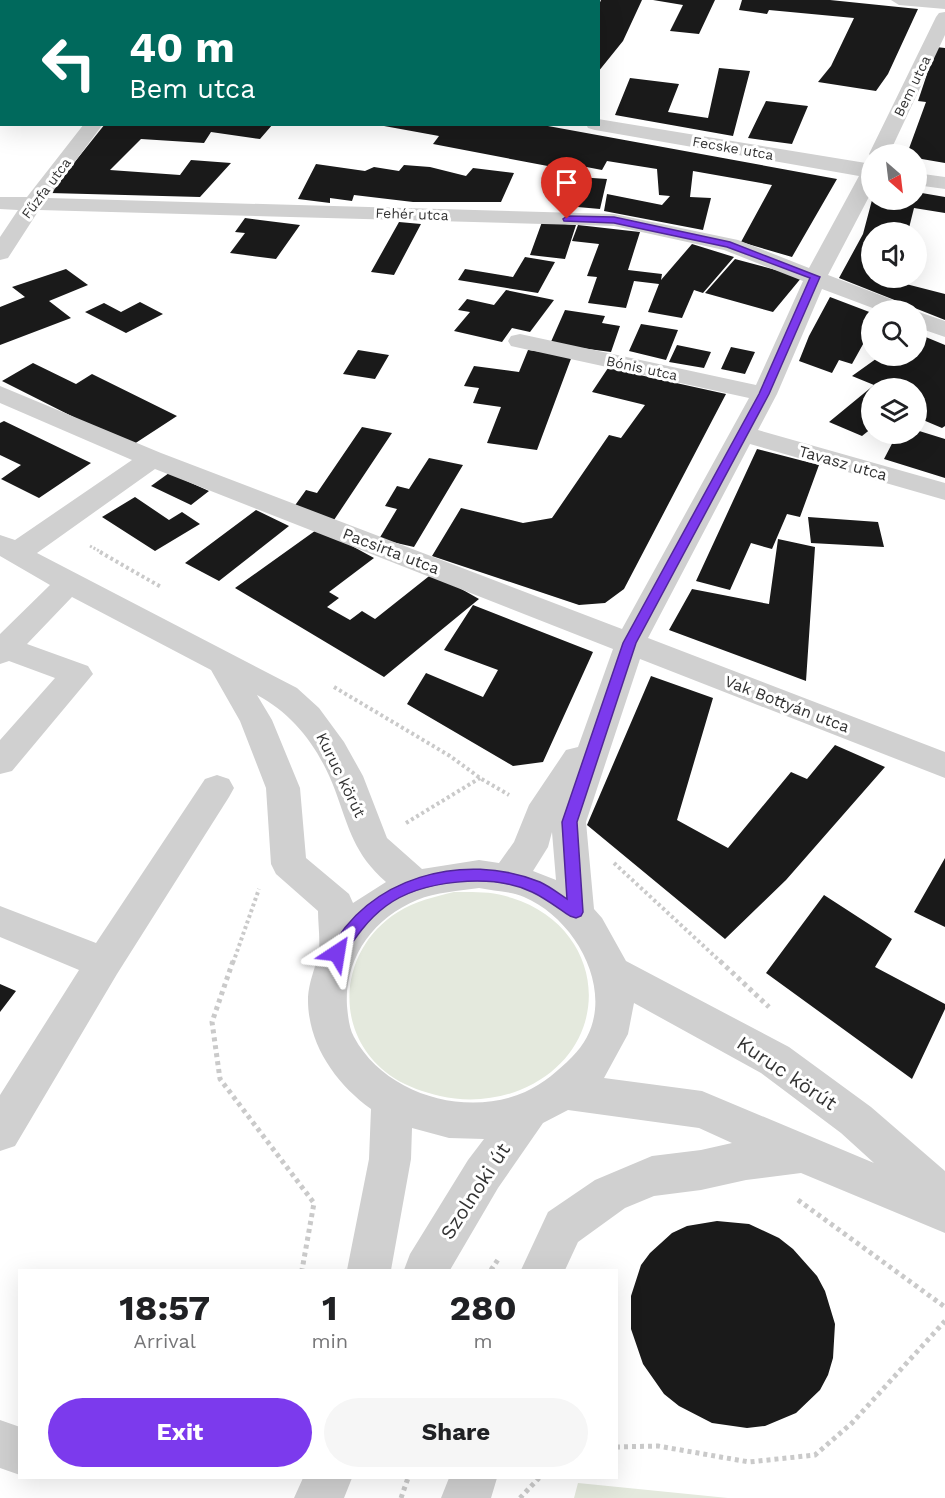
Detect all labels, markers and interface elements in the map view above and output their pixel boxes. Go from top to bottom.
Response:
text: 40 m [129,23,235,72]
icon: left [30,24,108,102]
street label: Bem utca [890,53,934,119]
text: Bem utca [129,73,256,105]
street label: Fecske utca [691,133,775,163]
north arrow [861,144,927,210]
map controls [861,144,927,444]
street label: Fűzfa utca [18,154,74,221]
pin [541,157,592,219]
icon: arrive [550,166,583,199]
street label: Fehér utca [375,205,449,223]
button: sound [861,222,927,288]
button: search [861,300,927,366]
street label: Bónis utca [605,353,679,383]
button: layers [861,378,927,444]
street label: Tavasz utca [797,441,889,485]
street label: Pacsirta utca [340,524,442,578]
street label: Vak Bottyán utca [722,671,852,737]
street label: Kuruc körút [312,729,370,821]
position arrow [305,921,369,985]
street label: Kuruc körút [732,1031,842,1116]
street label: Szolnoki út [435,1138,515,1244]
text: 18:57 [119,1287,210,1329]
text: 1 [322,1287,338,1329]
text: 280 [449,1287,517,1329]
text: Arrival [133,1329,196,1353]
text: min [311,1329,348,1353]
text: m [474,1329,493,1353]
button: Exit [48,1398,312,1467]
button: Share [324,1398,588,1467]

